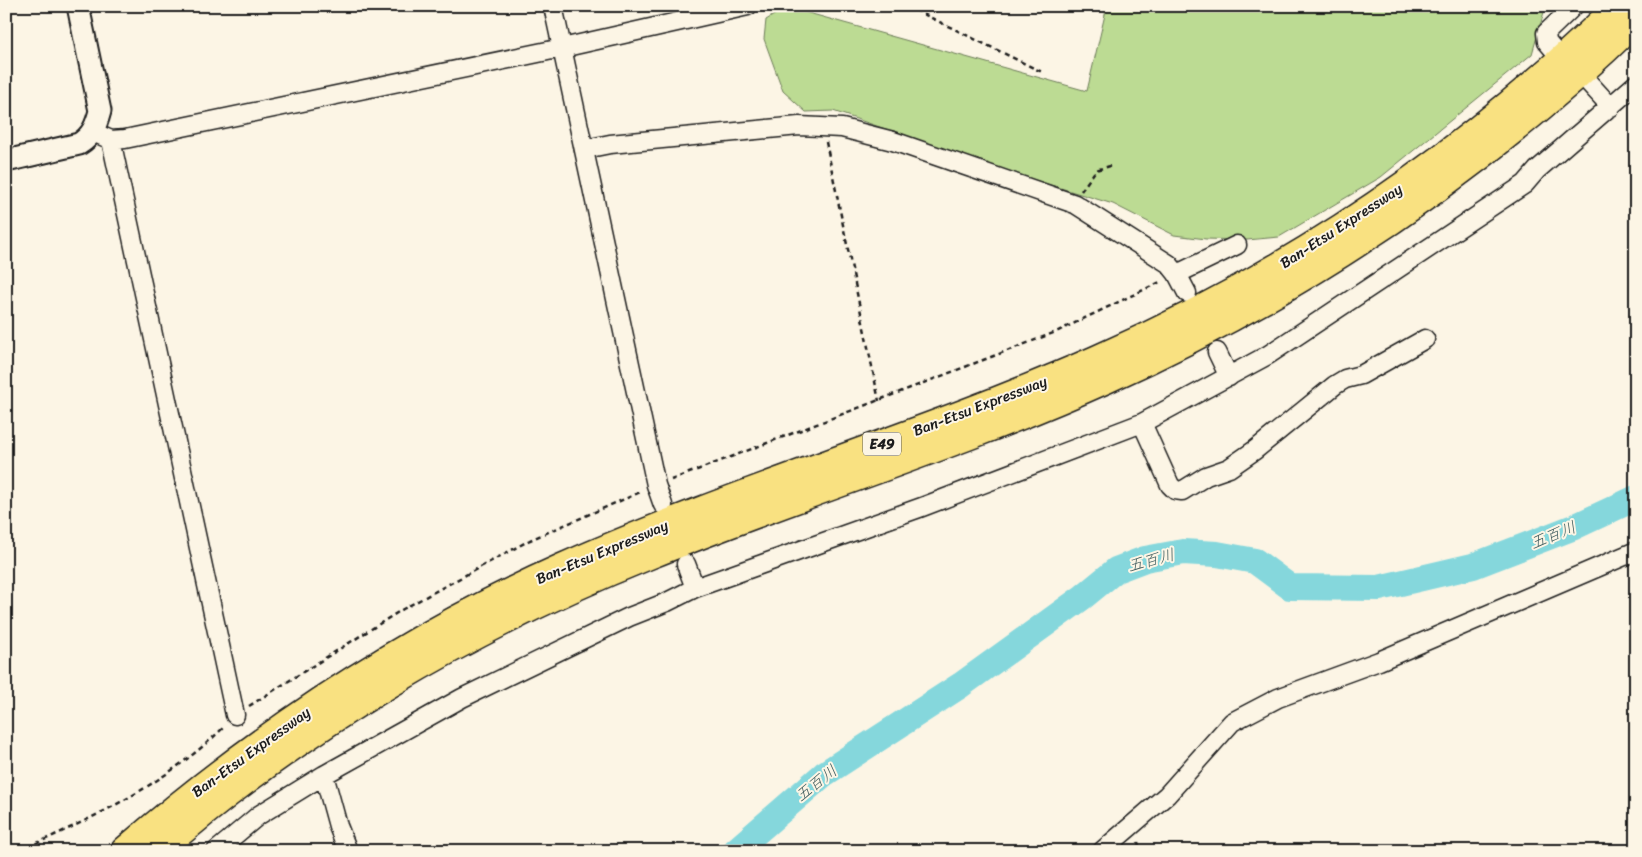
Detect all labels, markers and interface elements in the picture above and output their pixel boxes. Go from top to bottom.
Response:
street label: Ban-Etsu Expressway [1274,176,1408,276]
street label: Ban-Etsu Expressway [909,368,1051,444]
road number: E49 [863,432,901,456]
street label: Ban-Etsu Expressway [532,512,673,592]
water label: 五百川 [1525,513,1581,557]
water label: 五百川 [1124,540,1178,580]
street label: Ban-Etsu Expressway [186,700,316,804]
water label: 五百川 [788,757,844,809]

